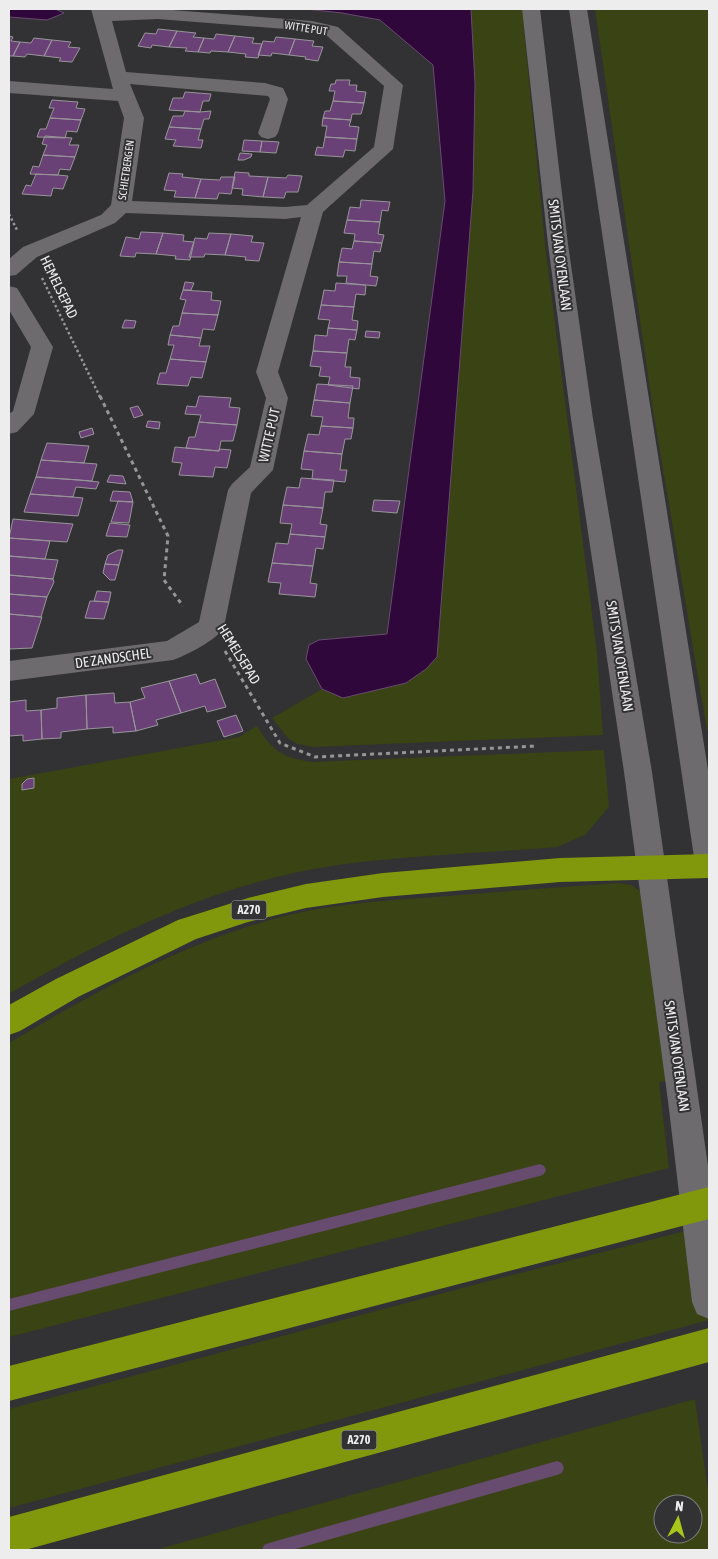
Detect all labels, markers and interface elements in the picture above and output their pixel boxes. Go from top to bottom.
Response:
street label: WITTE PUT [284,19,329,37]
street label: SCHIETBERGEN [116,139,136,201]
street label: SMITS VAN OYENLAAN [545,198,575,312]
street label: HEMELSEPAD [37,253,81,321]
street label: WITTE PUT [255,406,283,464]
street label: SMITS VAN OYENLAAN [603,599,637,713]
street label: HEMELSEPAD [214,621,264,687]
street label: DE ZANDSCHEL [74,645,153,671]
road number: A270 [232,900,266,920]
street label: SMITS VAN OYENLAAN [661,999,693,1113]
road number: A270 [342,1430,376,1450]
north arrow [653,1494,703,1544]
text: N [674,1498,684,1514]

